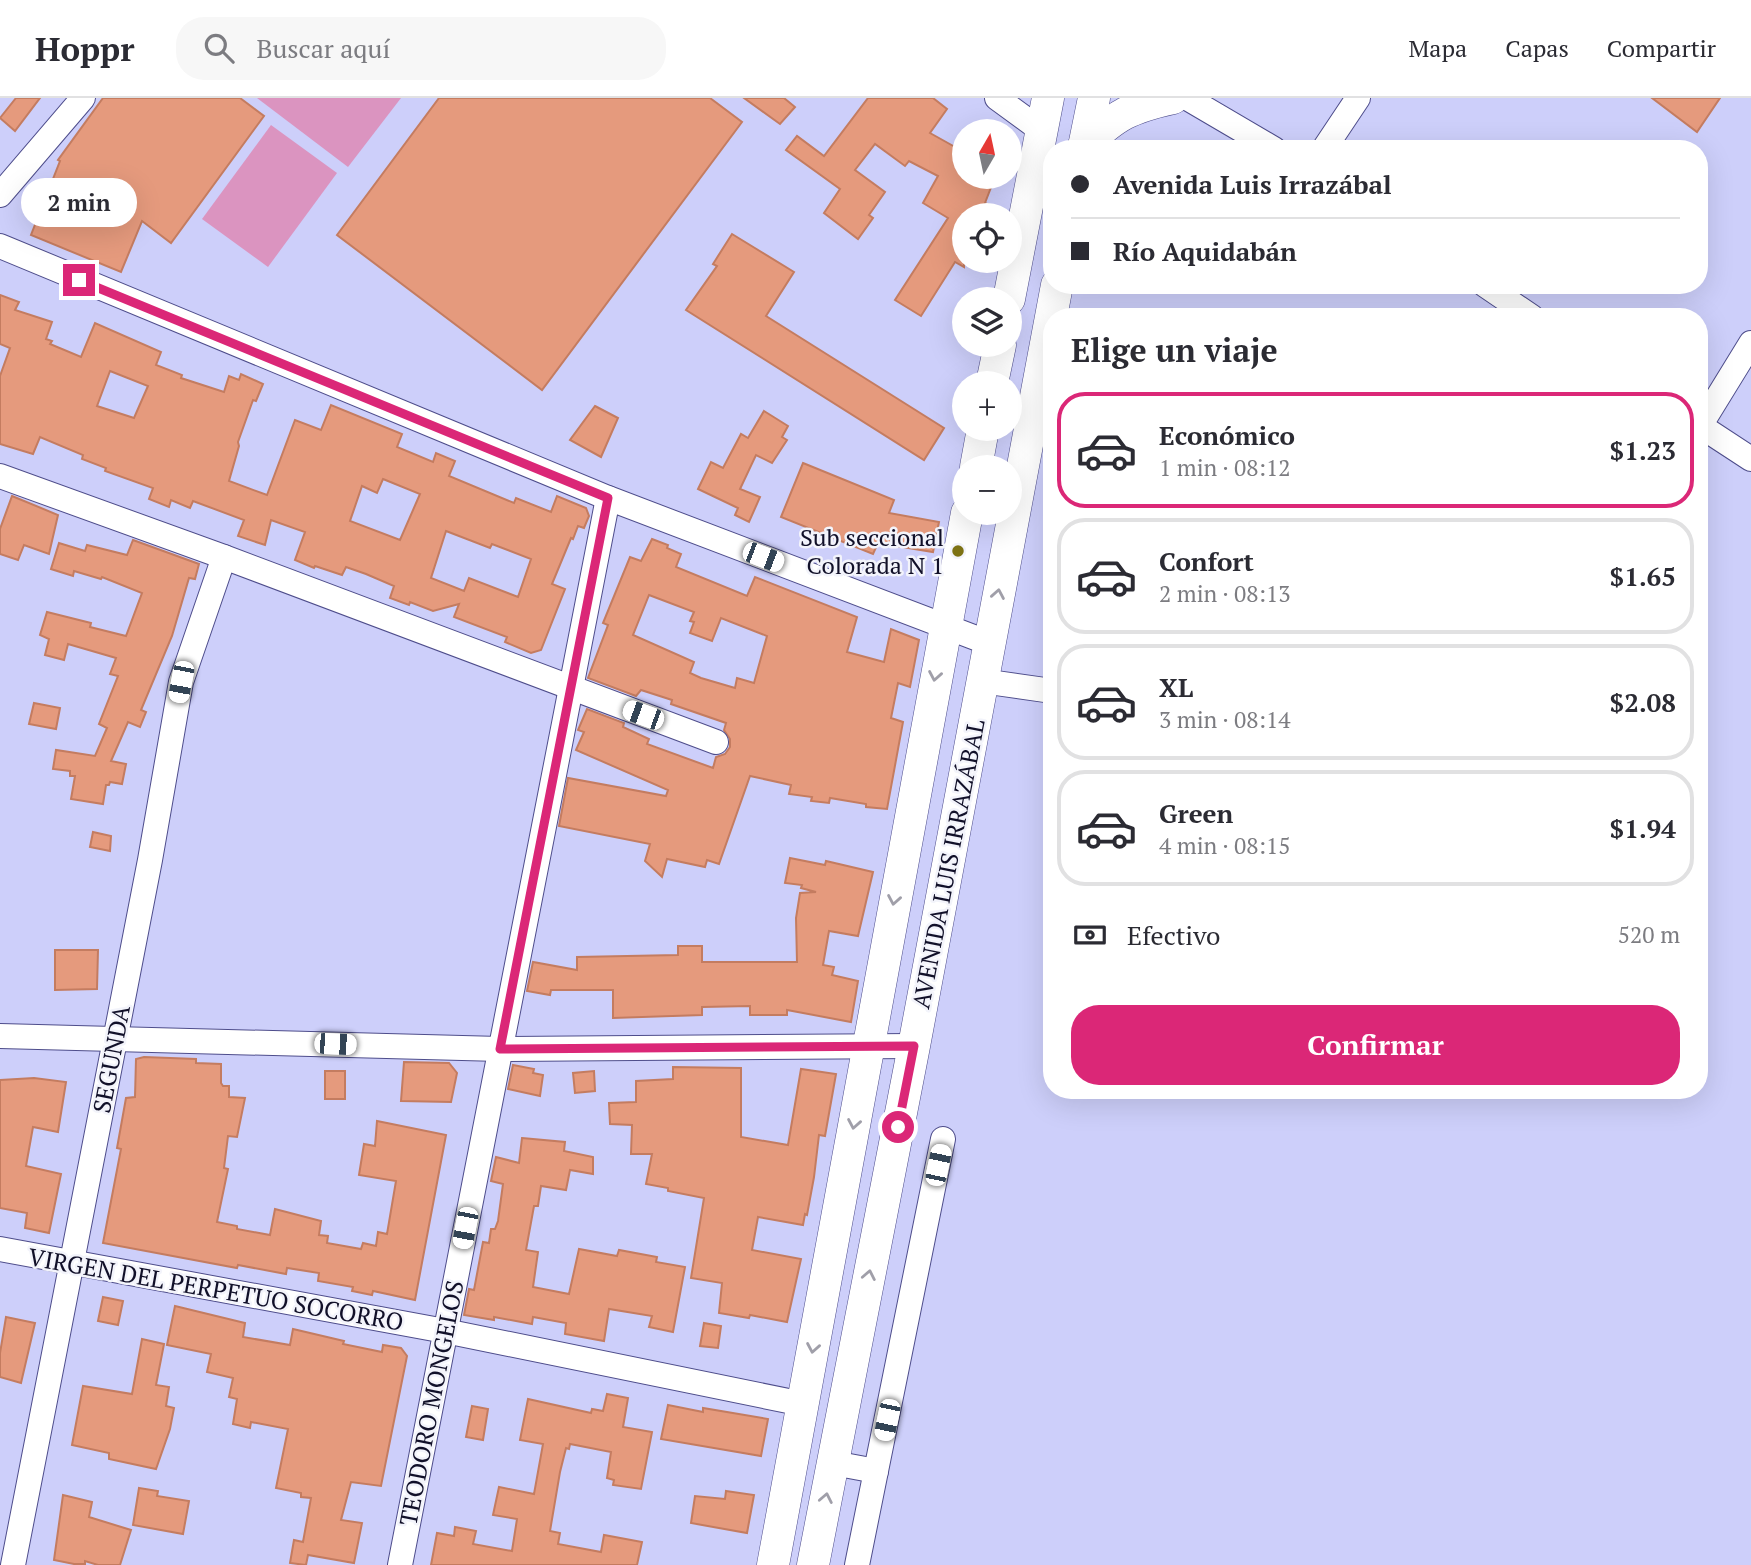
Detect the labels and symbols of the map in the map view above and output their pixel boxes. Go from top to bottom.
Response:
north arrow [952,119,1022,189]
callout: 2 min [21,178,137,228]
route end [63,264,95,296]
place label: Sub seccional Colorada N 1 [800,521,944,581]
car [740,540,787,574]
marker: Sub seccional Colorada N 1 [950,543,966,559]
one-way arrow [990,588,1005,600]
car [167,659,196,705]
one-way arrow [928,670,943,682]
car [620,698,667,732]
street label: AVENIDA LUIS IRRAZÁBAL [904,717,992,1011]
one-way arrow [888,894,903,906]
street label: SEGUNDA [85,1002,137,1116]
car [314,1033,357,1055]
route start [882,1111,914,1143]
one-way arrow [847,1118,862,1130]
car [924,1142,953,1188]
car [451,1205,480,1251]
street label: VIRGEN DEL PERPETUO SOCORRO [26,1240,406,1338]
one-way arrow [861,1269,876,1281]
street label: TEODORO MONGELOS [392,1278,470,1528]
one-way arrow [807,1342,822,1354]
car [873,1397,902,1443]
one-way arrow [818,1492,833,1504]

